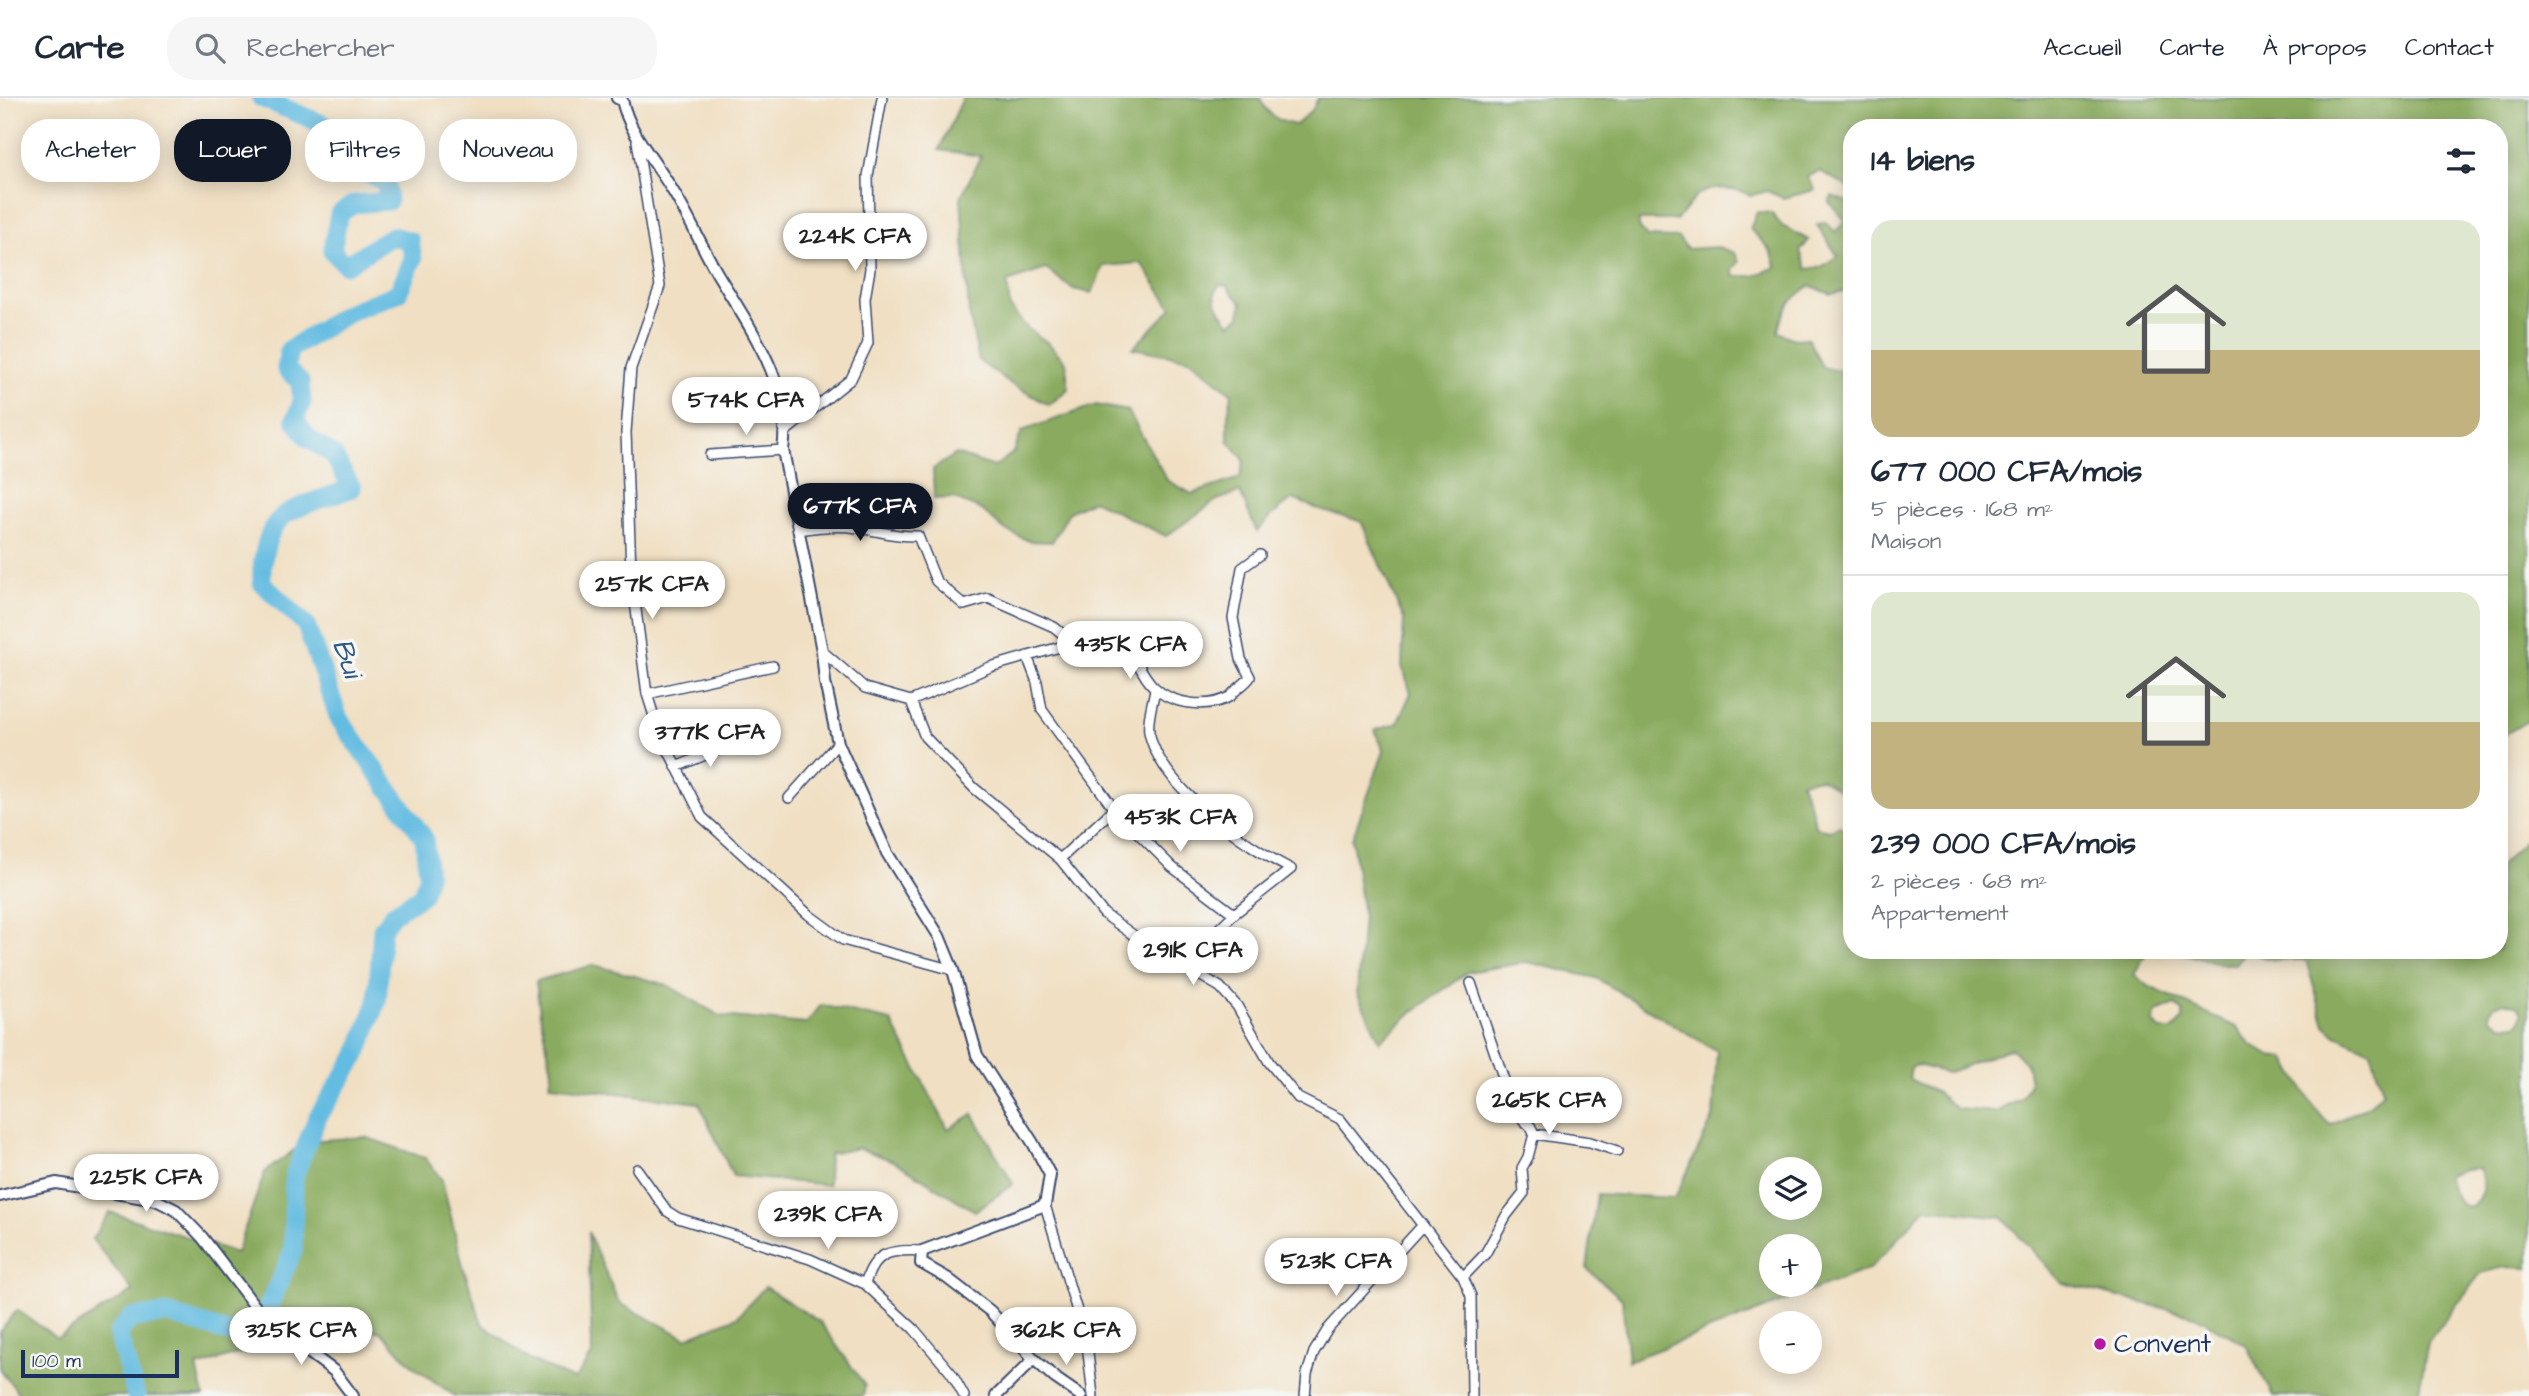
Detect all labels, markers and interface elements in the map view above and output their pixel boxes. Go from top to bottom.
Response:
search box [167,17,657,80]
text: Carte [35,25,125,71]
icon: search [191,29,229,67]
text: Rechercher [247,30,395,66]
text: Accueil [2043,31,2122,65]
text: Carte [2160,31,2225,65]
text: À propos [2263,31,2367,65]
text: Contact [2405,31,2494,65]
chip: Acheter [21,119,160,182]
chip: Louer [174,119,291,182]
chip: Filtres [305,119,425,182]
chip: Nouveau [439,119,577,182]
text: 14 biens [1871,140,1975,182]
icon: filters [2442,142,2480,180]
pin: 224K CFA [783,214,927,273]
text: 224K CFA [799,220,911,252]
icon: home [2113,266,2239,392]
pin: 574K CFA [674,378,818,437]
text: 574K CFA [688,384,804,416]
text: 677 000 CFA/mois [1871,451,2142,493]
pin: 677K CFA [788,484,932,543]
text: 677K CFA [804,490,916,522]
text: 5 pièces · 168 m² [1871,493,2053,525]
text: Maison [1871,525,1941,557]
pin: 257K CFA [580,561,724,621]
text: 257K CFA [595,568,709,600]
pin: 435K CFA [1058,622,1202,681]
text: 435K CFA [1073,628,1187,660]
water label: Bui [322,634,373,686]
icon: home [2113,638,2239,764]
pin: 377K CFA [638,710,782,769]
text: 377K CFA [655,716,765,748]
pin: 453K CFA [1108,794,1252,854]
text: 453K CFA [1123,801,1237,833]
text: 239 000 CFA/mois [1871,823,2136,865]
text: 2 pièces · 68 m² [1871,865,2047,897]
text: Appartement [1871,897,2009,929]
pin: 291K CFA [1121,928,1265,987]
text: 291K CFA [1143,934,1243,966]
pin: 265K CFA [1477,1077,1621,1137]
text: 265K CFA [1492,1084,1606,1116]
pin: 225K CFA [74,1154,218,1214]
map controls [1759,1157,1822,1374]
button: layers [1759,1157,1822,1220]
text: 225K CFA [90,1161,202,1193]
pin: 239K CFA [756,1192,900,1251]
text: 239K CFA [774,1198,882,1230]
button: + [1759,1234,1822,1297]
pin: 523K CFA [1264,1238,1408,1298]
text: 523K CFA [1280,1245,1392,1277]
pin: 325K CFA [229,1308,373,1367]
pin: 362K CFA [994,1308,1138,1367]
button: − [1759,1311,1822,1374]
text: 325K CFA [245,1314,357,1346]
text: 362K CFA [1011,1314,1121,1346]
place label: Convent [2114,1326,2212,1362]
marker: Convent [2092,1336,2108,1352]
scale bar [21,1347,178,1379]
text: 100 m [32,1348,81,1375]

